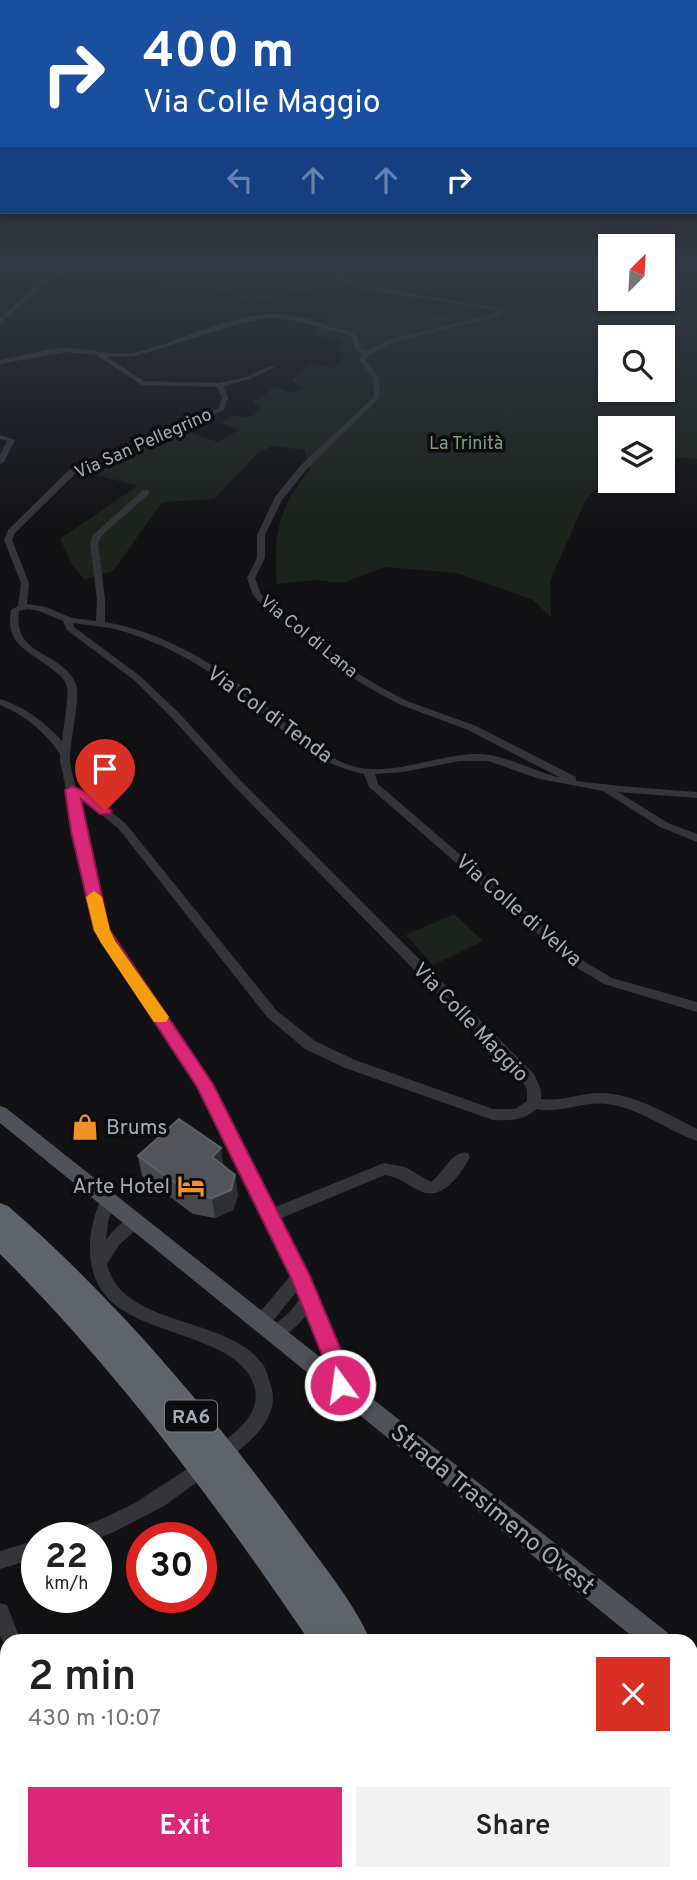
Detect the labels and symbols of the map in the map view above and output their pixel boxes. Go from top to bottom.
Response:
north arrow [598,234,676,312]
street label: Via San Pellegrino [72,404,216,485]
park label: La Trinità [429,433,503,456]
street label: Via Col di Lana [255,591,362,684]
street label: Via Col di Tenda [201,661,337,770]
pin [75,739,135,811]
street label: Via Colle di Velva [449,849,587,973]
street label: Via Colle Maggio [406,958,534,1088]
shop icon: Brums [70,1112,100,1142]
place label: Brums [106,1115,167,1142]
hotel icon: Arte Hotel [176,1171,206,1201]
place label: Arte Hotel [73,1174,170,1201]
position arrow [303,1348,377,1422]
road number: RA6 [165,1400,217,1432]
street label: Strada Trasimeno Ovest [383,1419,600,1602]
speed limit sign: 30 [126,1522,217,1613]

